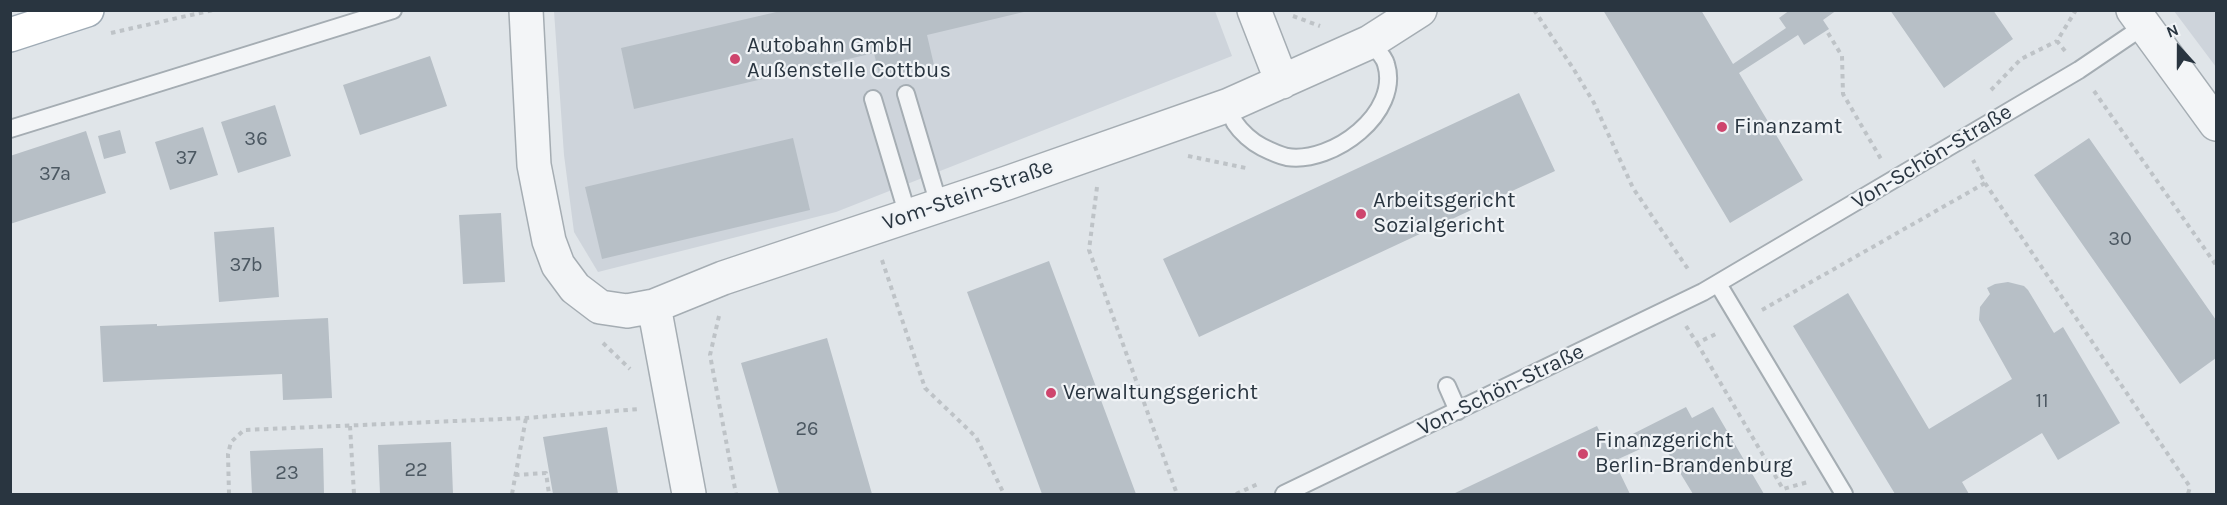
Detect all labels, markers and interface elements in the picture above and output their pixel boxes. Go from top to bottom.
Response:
north arrow [2149,18,2209,78]
text: N [2164,20,2181,42]
place label: Autobahn GmbH Außenstelle Cottbus [747,33,951,84]
marker: Autobahn GmbH Außenstelle Cottbus [728,52,742,66]
street label: Von-Schön-Straße [1847,99,2017,215]
place label: Finanzamt [1734,114,1842,140]
marker: Finanzamt [1715,120,1729,134]
house number: 36 [244,127,268,151]
house number: 37 [175,146,197,170]
street label: Vom-Stein-Straße [879,153,1057,237]
house number: 37a [39,162,71,186]
place label: Arbeitsgericht Sozialgericht [1373,188,1515,240]
marker: Arbeitsgericht Sozialgericht [1354,207,1368,221]
house number: 30 [2108,227,2132,251]
house number: 37b [229,253,263,277]
street label: Von-Schön-Straße [1413,338,1589,442]
place label: Verwaltungsgericht [1063,380,1258,406]
marker: Verwaltungsgericht [1044,386,1058,400]
house number: 11 [2035,389,2049,413]
house number: 26 [795,417,819,441]
place label: Finanzgericht Berlin-Brandenburg [1595,428,1793,480]
marker: Finanzgericht Berlin-Brandenburg [1576,447,1590,461]
house number: 22 [404,458,428,482]
house number: 23 [275,461,299,485]

